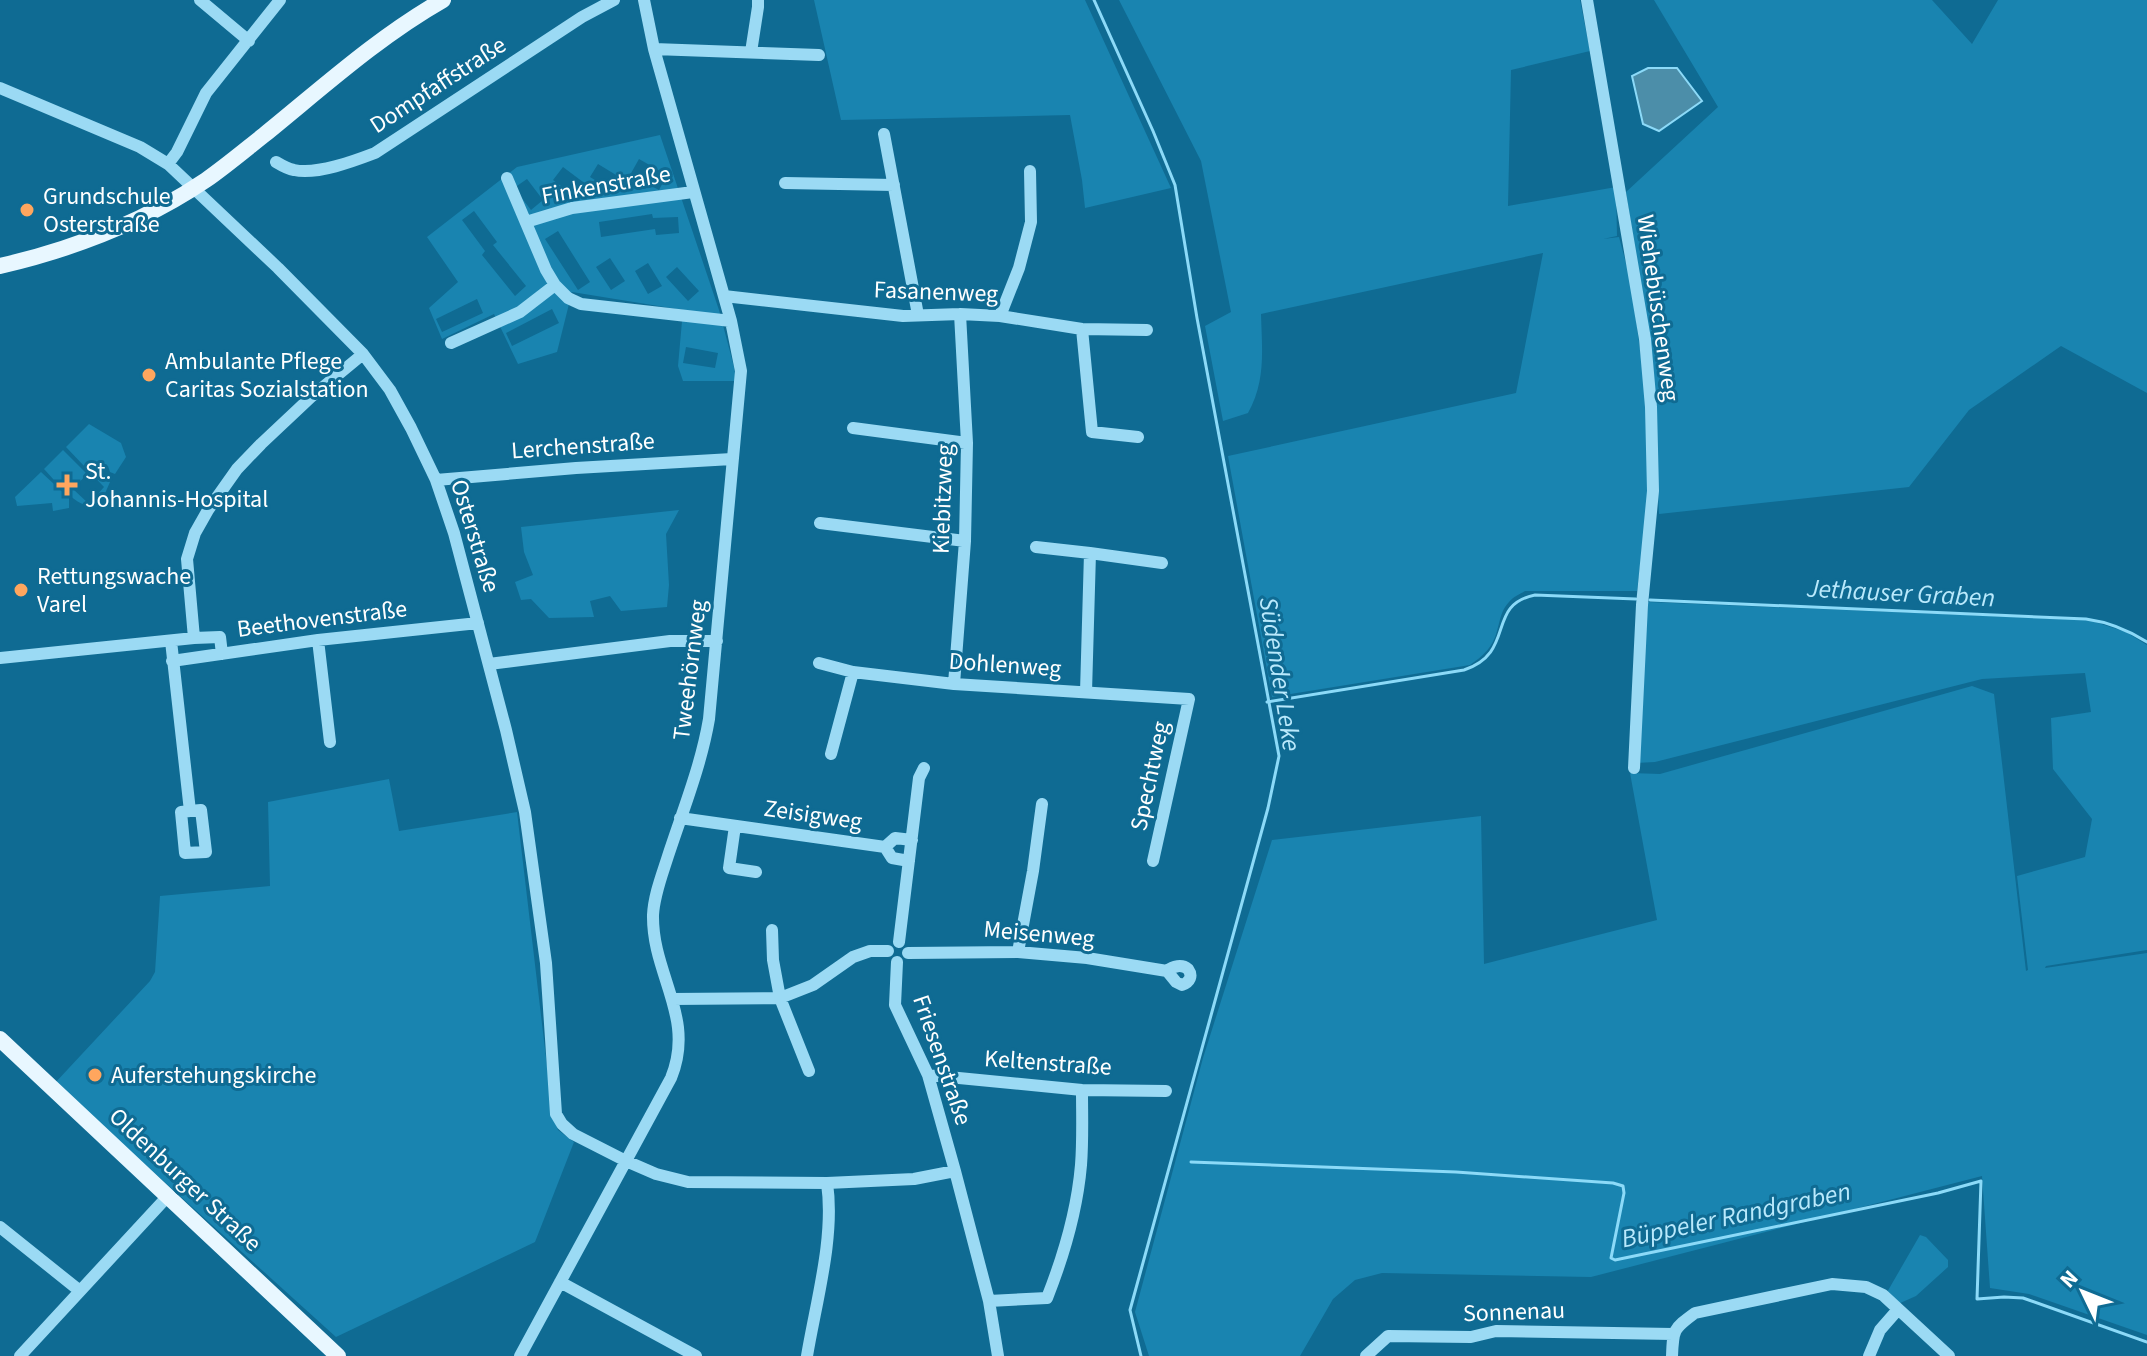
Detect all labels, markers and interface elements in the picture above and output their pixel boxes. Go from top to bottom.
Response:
street label: Dompfaffstraße [363,28,513,142]
street label: Finkenstraße [539,156,673,214]
place label: Grundschule Osterstraße [43,179,171,242]
marker: Grundschule Osterstraße [18,201,36,219]
street label: Wiehebüschenweg [1628,212,1688,404]
street label: Fasanenweg [873,272,999,312]
place label: Ambulante Pflege Caritas Sozialstation [165,344,369,407]
marker: Ambulante Pflege Caritas Sozialstation [140,366,158,384]
street label: Lerchenstraße [510,424,656,468]
street label: Kiebitzweg [924,443,962,555]
place label: St. Johannis-Hospital [85,454,268,517]
marker: St. Johannis-Hospital [56,474,78,496]
street label: Osterstraße [441,475,509,597]
place label: Rettungswache Varel [37,559,191,622]
water label: Jethauser Graben [1805,570,1996,616]
marker: Rettungswache Varel [12,581,30,599]
street label: Beethovenstraße [235,591,409,647]
water label: Südender Leke [1250,594,1310,754]
street label: Tweehörnweg [664,598,716,742]
street label: Dohlenweg [947,644,1063,686]
street label: Spechtweg [1121,718,1179,834]
street label: Zeisigweg [761,791,865,839]
street label: Meisenweg [982,912,1096,956]
street label: Friesenstraße [903,990,981,1130]
street label: Keltenstraße [983,1041,1113,1085]
place label: Auferstehungskirche [111,1058,316,1093]
marker: Auferstehungskirche [86,1066,104,1084]
street label: Oldenburger Straße [101,1100,269,1260]
water label: Büppeler Randgraben [1618,1173,1854,1257]
north arrow [2043,1252,2123,1332]
text: N [2052,1263,2086,1295]
street label: Sonnenau [1462,1293,1566,1331]

